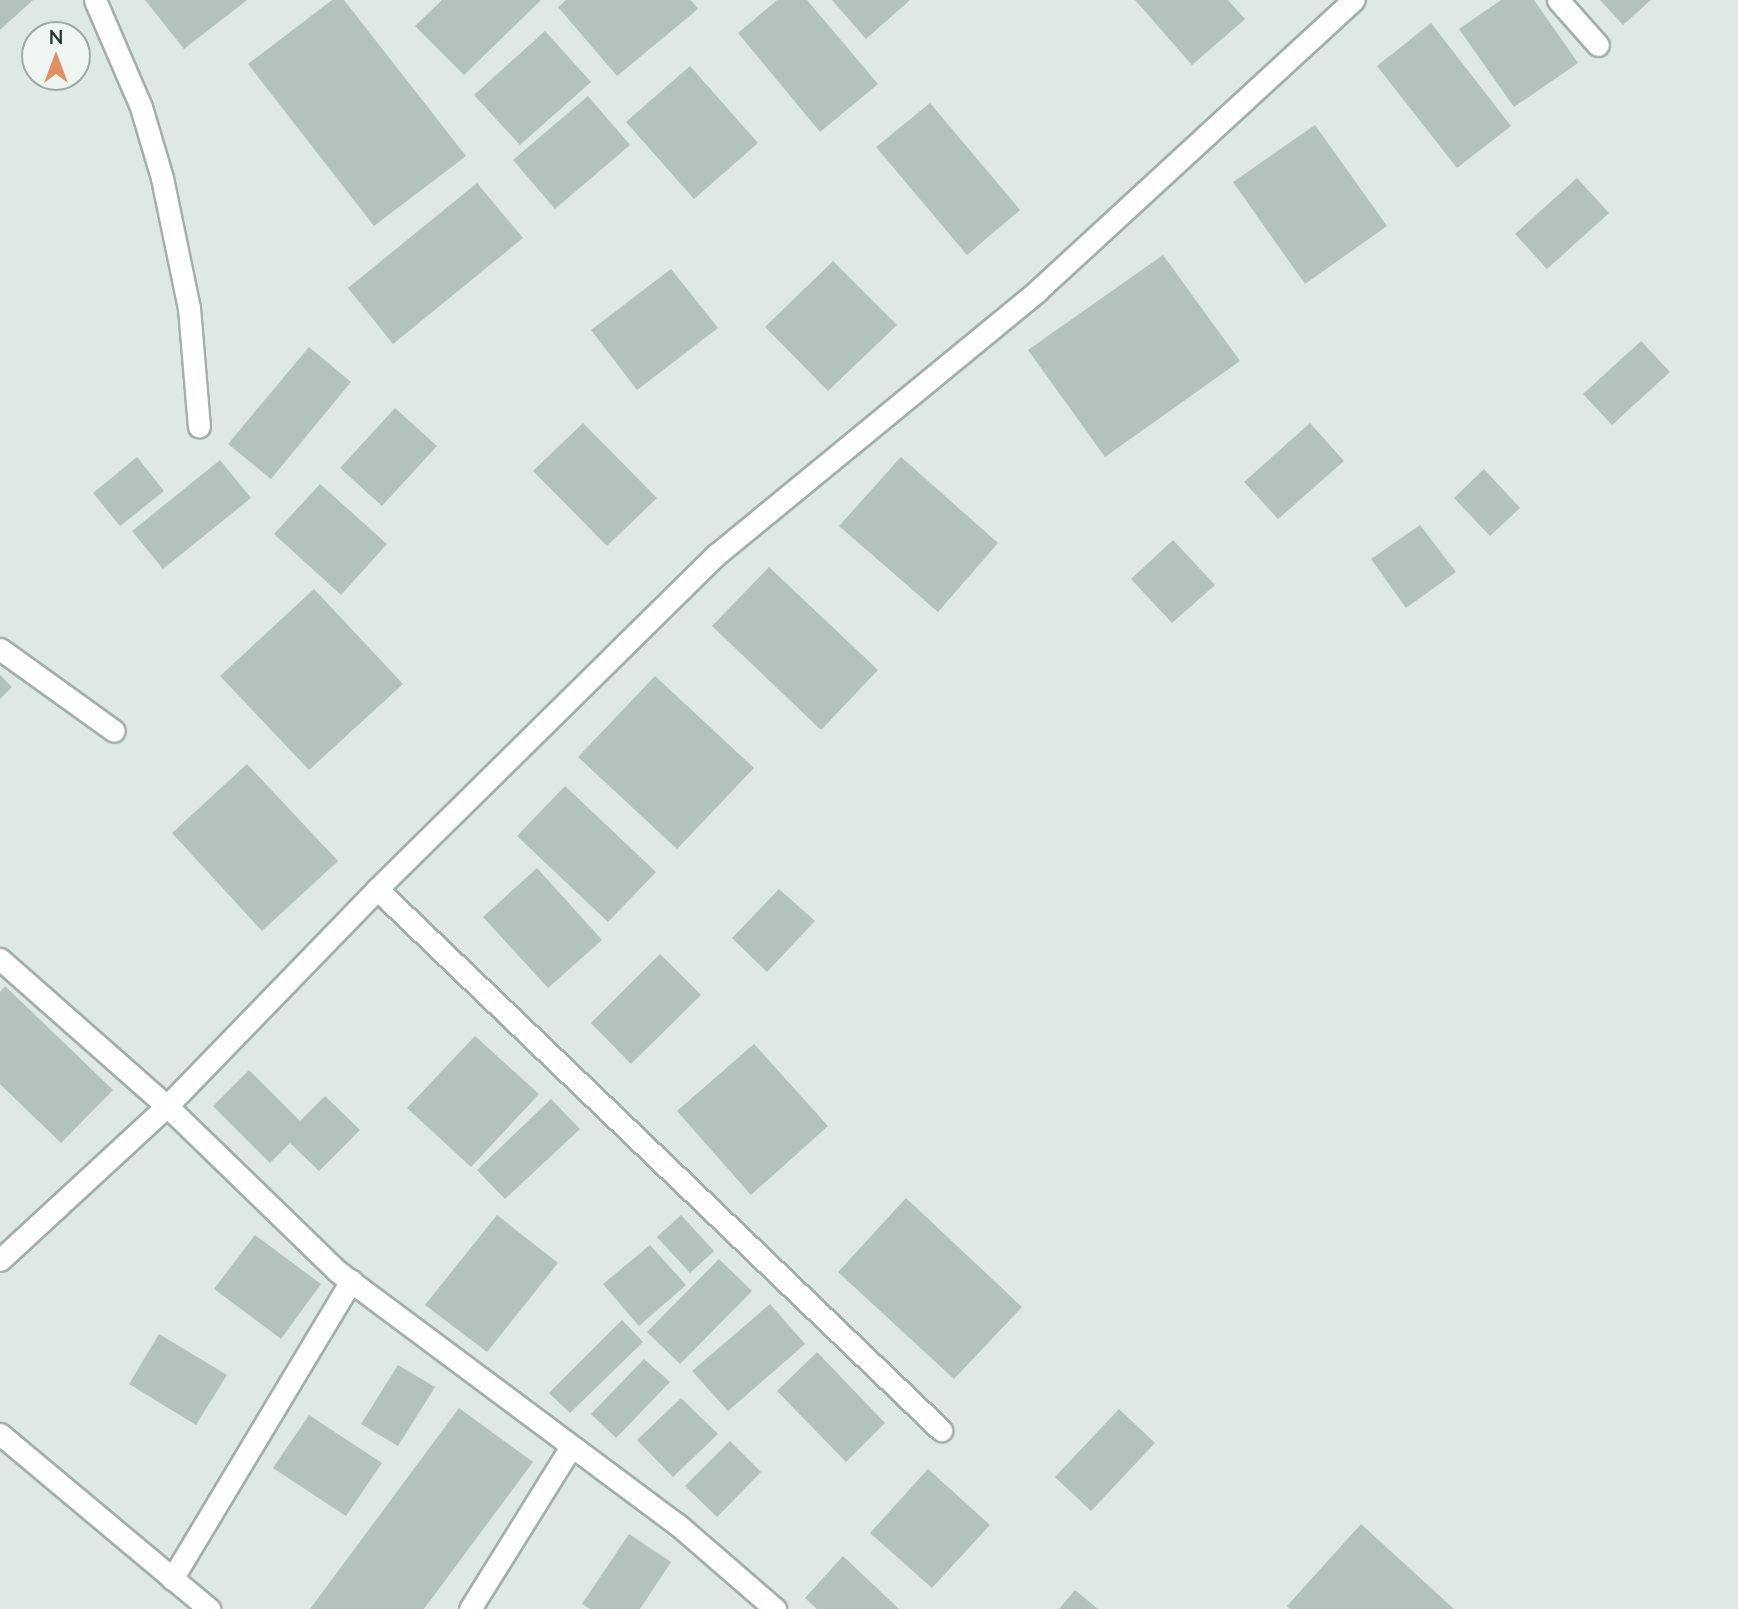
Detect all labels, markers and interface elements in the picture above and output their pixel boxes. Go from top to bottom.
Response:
north arrow [21,21,91,91]
text: N [49,25,63,48]

